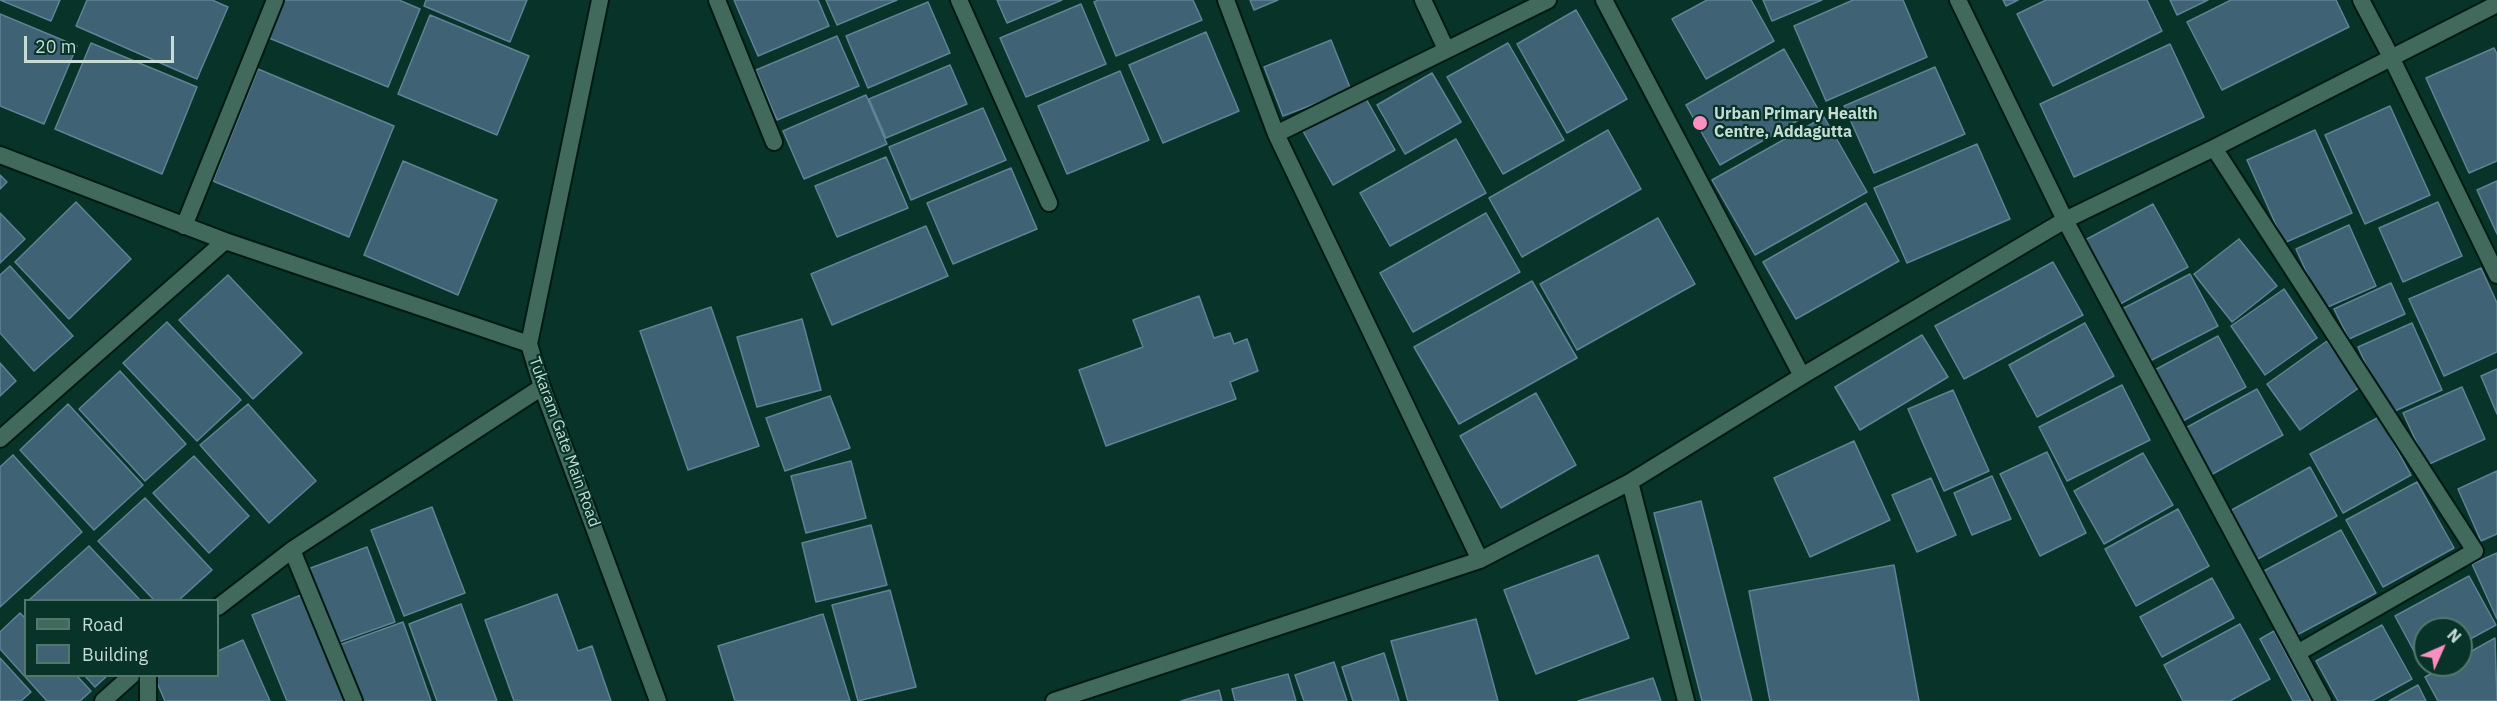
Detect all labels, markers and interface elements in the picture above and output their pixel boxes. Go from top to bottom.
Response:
scale bar [27,24,177,62]
text: 20 m [35,35,77,58]
place label: Urban Primary Health Centre, Addagutta [1714,104,1878,142]
marker: Urban Primary Health Centre, Addagutta [1691,114,1709,132]
street label: Tukaram Gate Main Road [524,354,604,530]
legend [24,599,219,677]
text: Road [82,613,123,636]
north arrow [2413,617,2473,677]
text: N [2443,625,2465,647]
text: Building [82,643,148,666]

